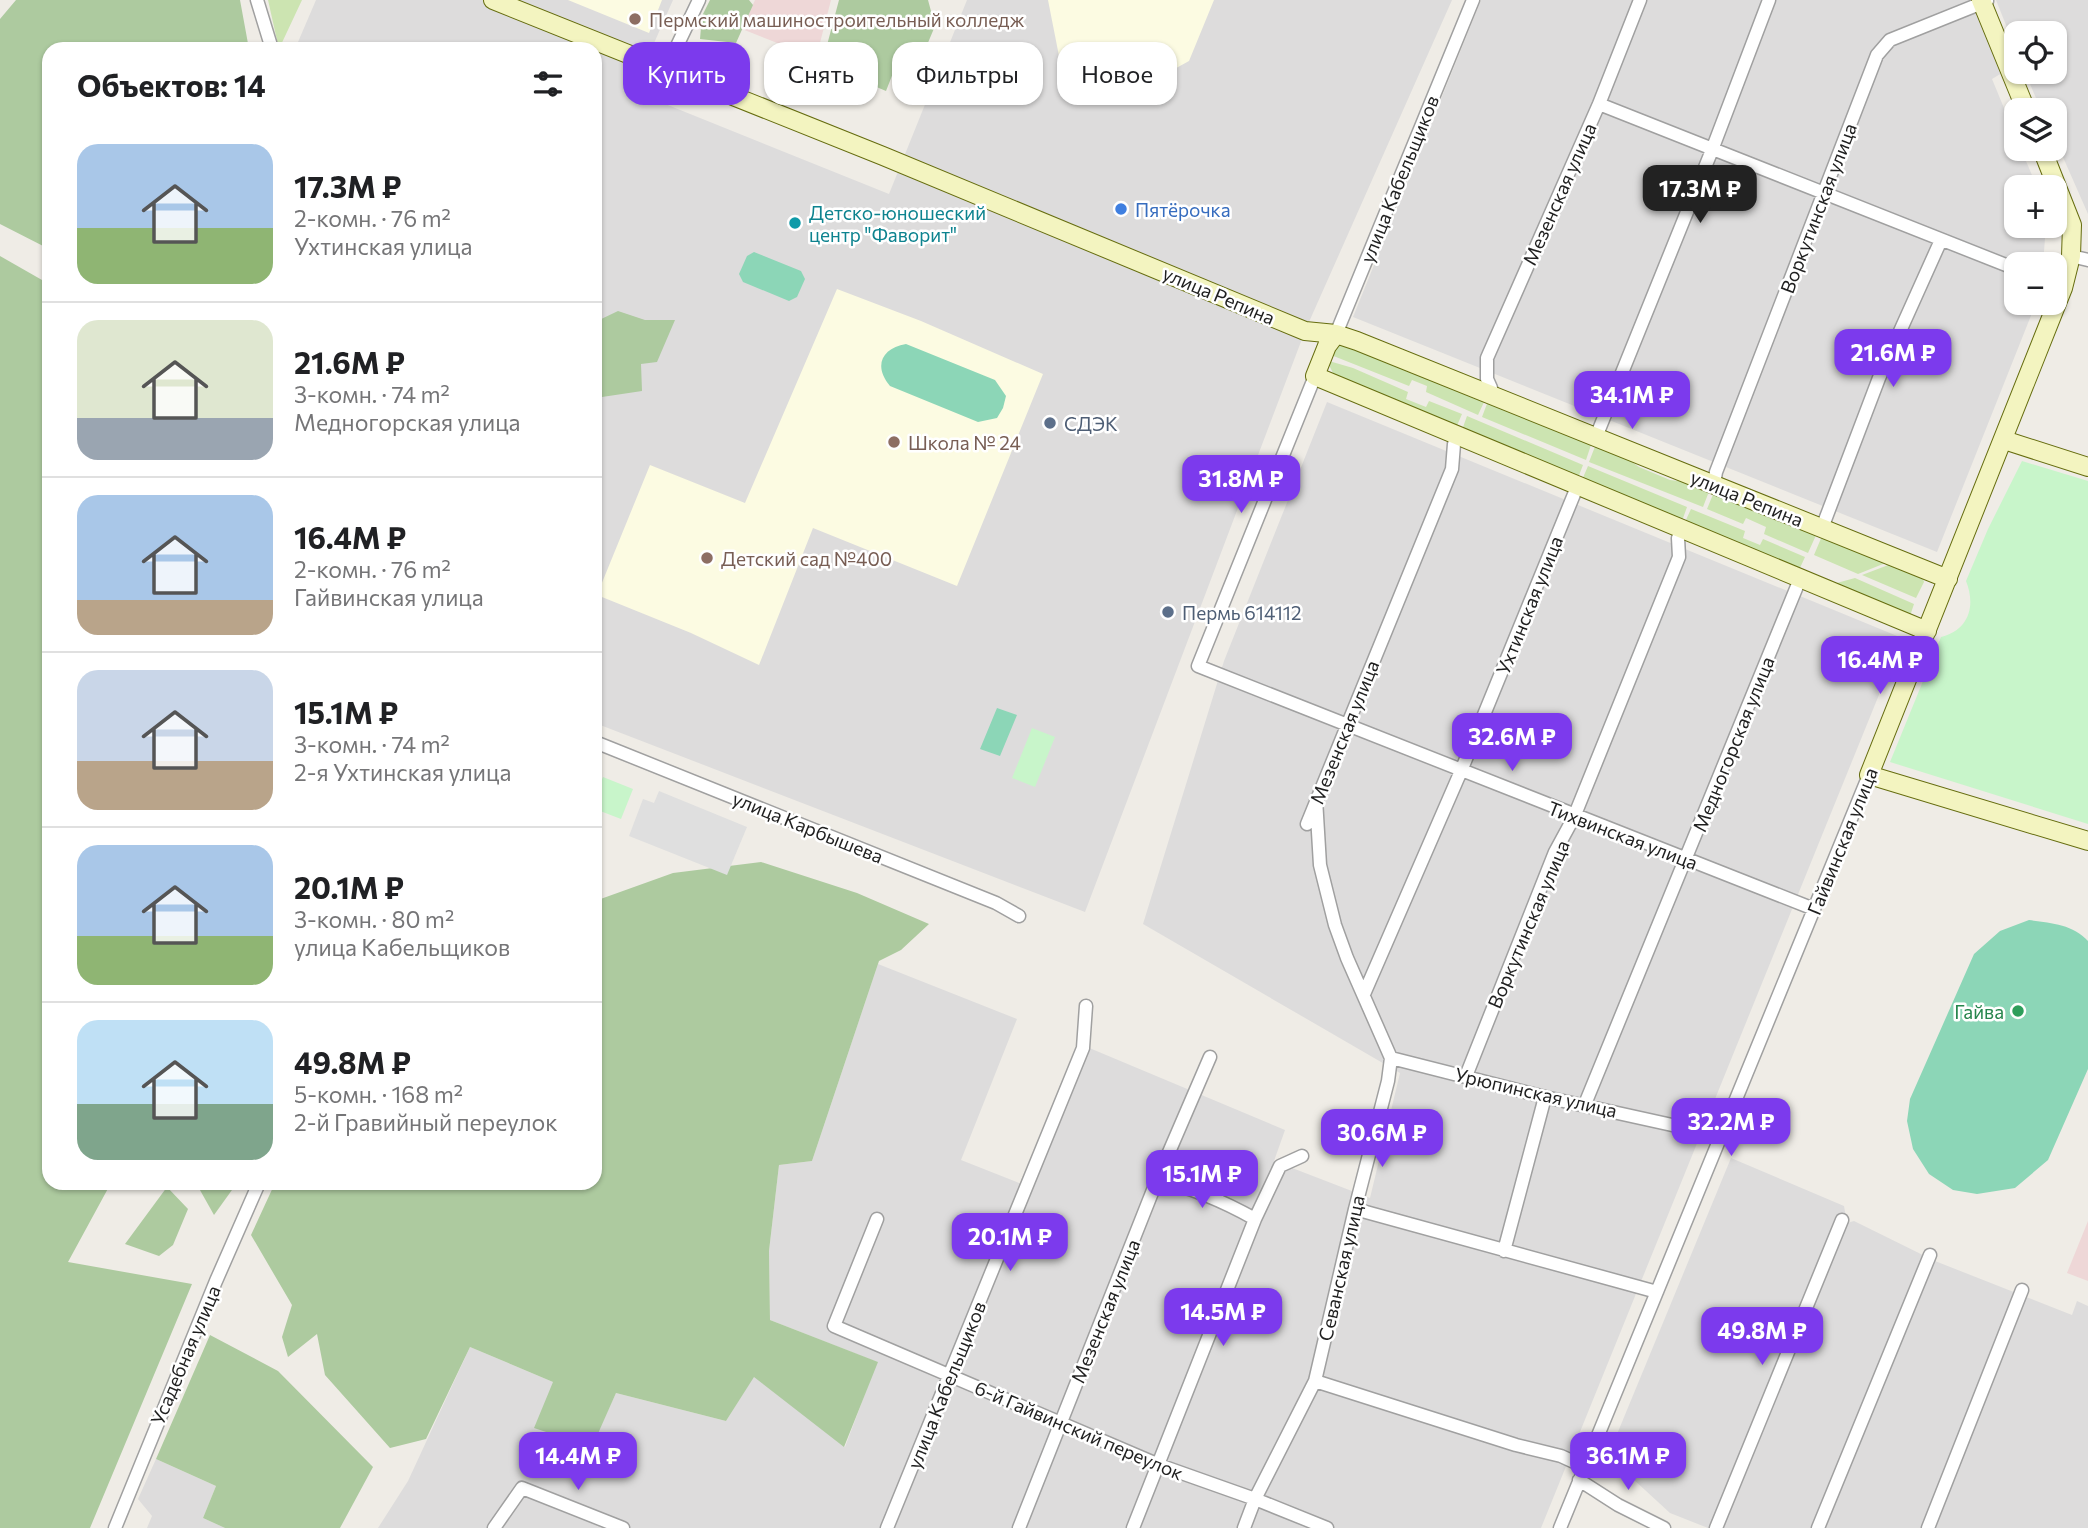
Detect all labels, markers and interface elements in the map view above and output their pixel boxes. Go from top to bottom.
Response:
place label: Пермский машиностроительный колледж [649,8,1025,31]
marker: Пермский машиностроительный колледж [627,11,643,27]
map controls [2004,21,2067,315]
button: locate [2004,21,2067,84]
chip: Купить [623,42,750,105]
chip: Снять [764,42,878,105]
chip: Фильтры [892,42,1043,105]
chip: Новое [1057,42,1177,105]
icon: filters [529,65,567,103]
text: Объектов: 14 [77,66,266,103]
street label: улица Кабельщиков [1355,92,1443,266]
button: layers [2004,98,2067,161]
street label: Мезенская улица [1517,119,1601,269]
street label: Воркутинская улица [1775,120,1861,296]
pin: 17.3M ₽ [1635,166,1765,225]
text: 17.3M ₽ [294,167,402,204]
icon: home [133,172,217,256]
text: 17.3M ₽ [1659,174,1741,202]
button: + [2004,175,2067,238]
place label: Пятёрочка [1135,198,1231,221]
place label: Детско-юношеский центр "Фаворит" [809,201,986,246]
marker: Пятёрочка [1113,201,1129,217]
text: 2-комн. · 76 m² [294,204,451,232]
marker: Детско-юношеский центр "Фаворит" [787,215,803,231]
text: Ухтинская улица [294,232,472,260]
button: − [2004,252,2067,315]
street label: улица Репина [1159,261,1279,329]
pin: 21.6M ₽ [1828,330,1958,389]
text: 21.6M ₽ [1850,338,1936,366]
text: 21.6M ₽ [294,343,405,380]
icon: home [133,348,217,432]
pin: 34.1M ₽ [1567,372,1697,431]
text: 3-комн. · 74 m² [294,380,450,408]
text: 34.1M ₽ [1590,380,1674,408]
text: Медногорская улица [294,408,521,436]
place label: СДЭК [1064,412,1118,435]
marker: СДЭК [1042,415,1058,431]
place label: Школа № 24 [908,431,1021,454]
marker: Школа № 24 [886,434,902,450]
pin: 31.8M ₽ [1176,456,1306,515]
text: 31.8M ₽ [1198,464,1284,492]
street label: улица Репина [1687,465,1807,531]
text: 16.4M ₽ [294,518,406,555]
icon: home [133,523,217,607]
street label: Ухтинская улица [1491,532,1567,678]
place label: Детский сад №400 [721,547,892,570]
marker: Детский сад №400 [699,550,715,566]
text: 2-комн. · 76 m² [294,555,451,583]
text: Гайвинская улица [294,583,484,611]
place label: Пермь 614112 [1182,601,1302,624]
marker: Пермь 614112 [1160,604,1176,620]
pin: 16.4M ₽ [1815,636,1945,696]
text: 16.4M ₽ [1837,645,1923,673]
street label: Медногорская улица [1687,653,1779,835]
street label: Мезенская улица [1305,657,1383,807]
text: 15.1M ₽ [294,693,398,730]
icon: home [133,698,217,782]
pin: 32.6M ₽ [1447,714,1577,773]
text: 32.6M ₽ [1468,722,1556,750]
text: 3-комн. · 74 m² [294,730,450,758]
text: 2-я Ухтинская улица [294,758,511,786]
street label: Гайвинская улица [1802,764,1882,918]
street label: улица Карбышева [729,786,887,868]
street label: Тихвинская улица [1545,796,1701,874]
street label: Воркутинская улица [1482,836,1574,1012]
text: 20.1M ₽ [294,868,404,905]
icon: home [133,873,217,957]
text: 3-комн. · 80 m² [294,905,454,933]
text: улица Кабельщиков [294,933,510,961]
place label: Гайва [1954,1000,2004,1023]
marker: Гайва [2010,1003,2026,1019]
text: 49.8M ₽ [294,1043,411,1080]
icon: home [133,1048,217,1132]
street label: Урюпинская улица [1453,1062,1619,1122]
text: 5-комн. · 168 m² [294,1080,463,1108]
pin: 32.2M ₽ [1666,1098,1796,1158]
text: 32.2M ₽ [1687,1107,1775,1135]
text: 2-й Гравийный переулок [294,1108,557,1136]
pin: 30.6M ₽ [1317,1110,1447,1169]
text: 30.6M ₽ [1337,1118,1427,1146]
pin: 15.1M ₽ [1137,1150,1267,1210]
text: 15.1M ₽ [1162,1159,1242,1187]
street label: Севанская улица [1313,1193,1369,1343]
pin: 20.1M ₽ [945,1214,1075,1273]
text: 20.1M ₽ [968,1222,1052,1250]
street label: Мезенская улица [1066,1236,1144,1386]
street label: Усадебная улица [145,1282,225,1428]
pin: 14.5M ₽ [1158,1288,1288,1348]
text: 14.5M ₽ [1180,1297,1266,1325]
street label: улица Кабельщиков [902,1298,990,1472]
pin: 49.8M ₽ [1697,1308,1827,1367]
text: 49.8M ₽ [1717,1316,1807,1344]
street label: 6-й Гайвинский переулок [971,1376,1187,1484]
pin: 14.4M ₽ [513,1432,643,1492]
pin: 36.1M ₽ [1563,1432,1693,1492]
text: 14.4M ₽ [535,1441,621,1469]
text: 36.1M ₽ [1586,1441,1670,1469]

